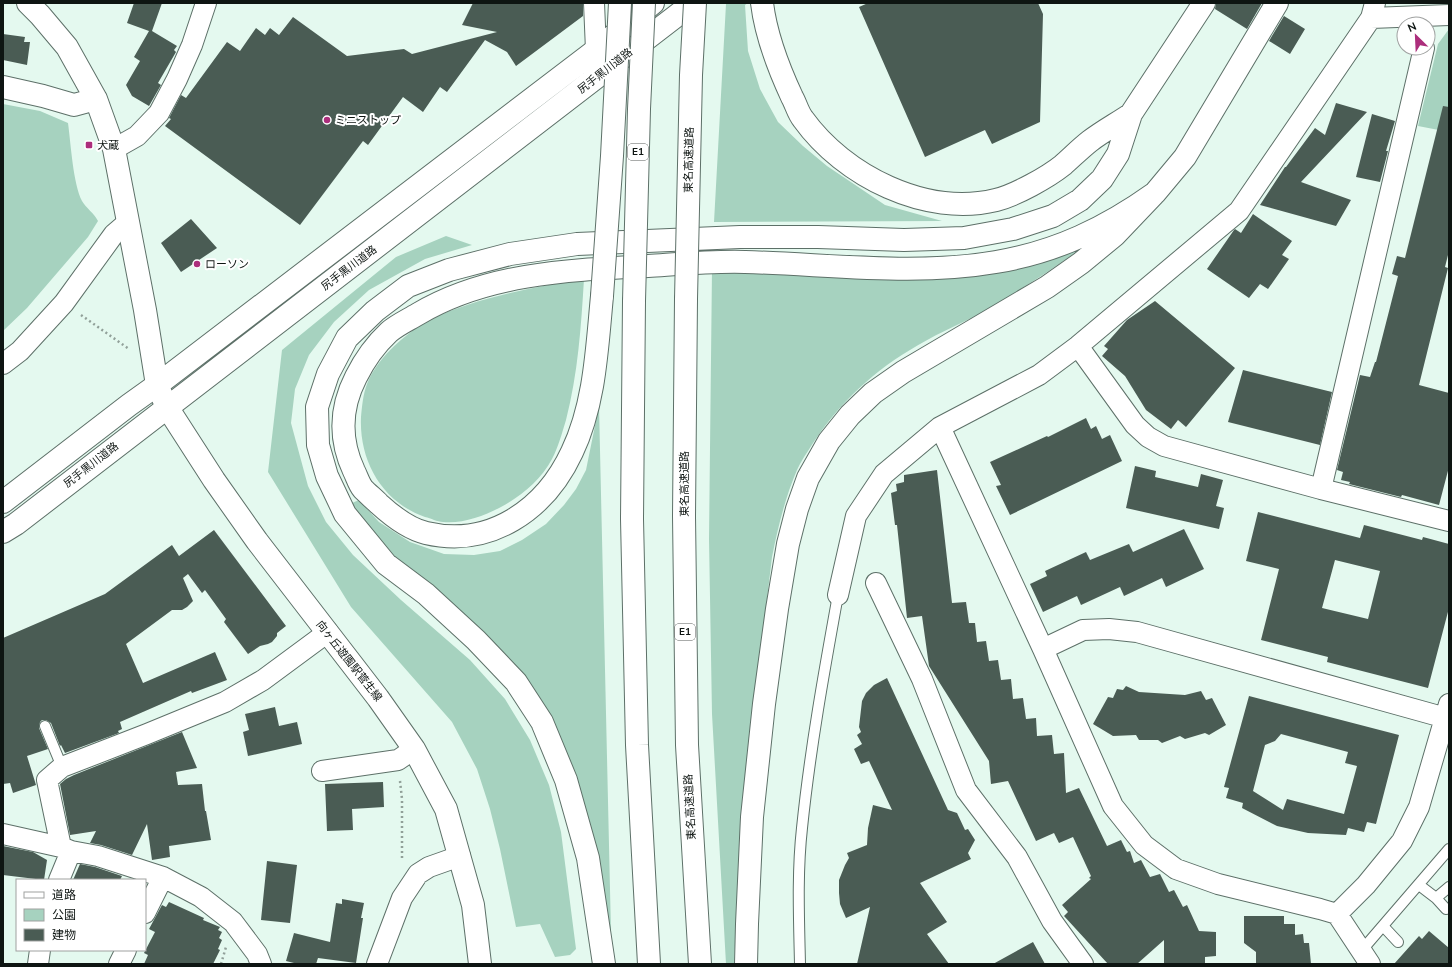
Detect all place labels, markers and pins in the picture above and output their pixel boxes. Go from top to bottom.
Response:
place label: ミニストップ [335,113,401,128]
marker: ミニストップ [322,115,332,125]
place label: 犬蔵 [97,138,119,153]
marker: 犬蔵 [84,140,94,150]
place label: ローソン [205,257,249,272]
marker: ローソン [192,259,202,269]

